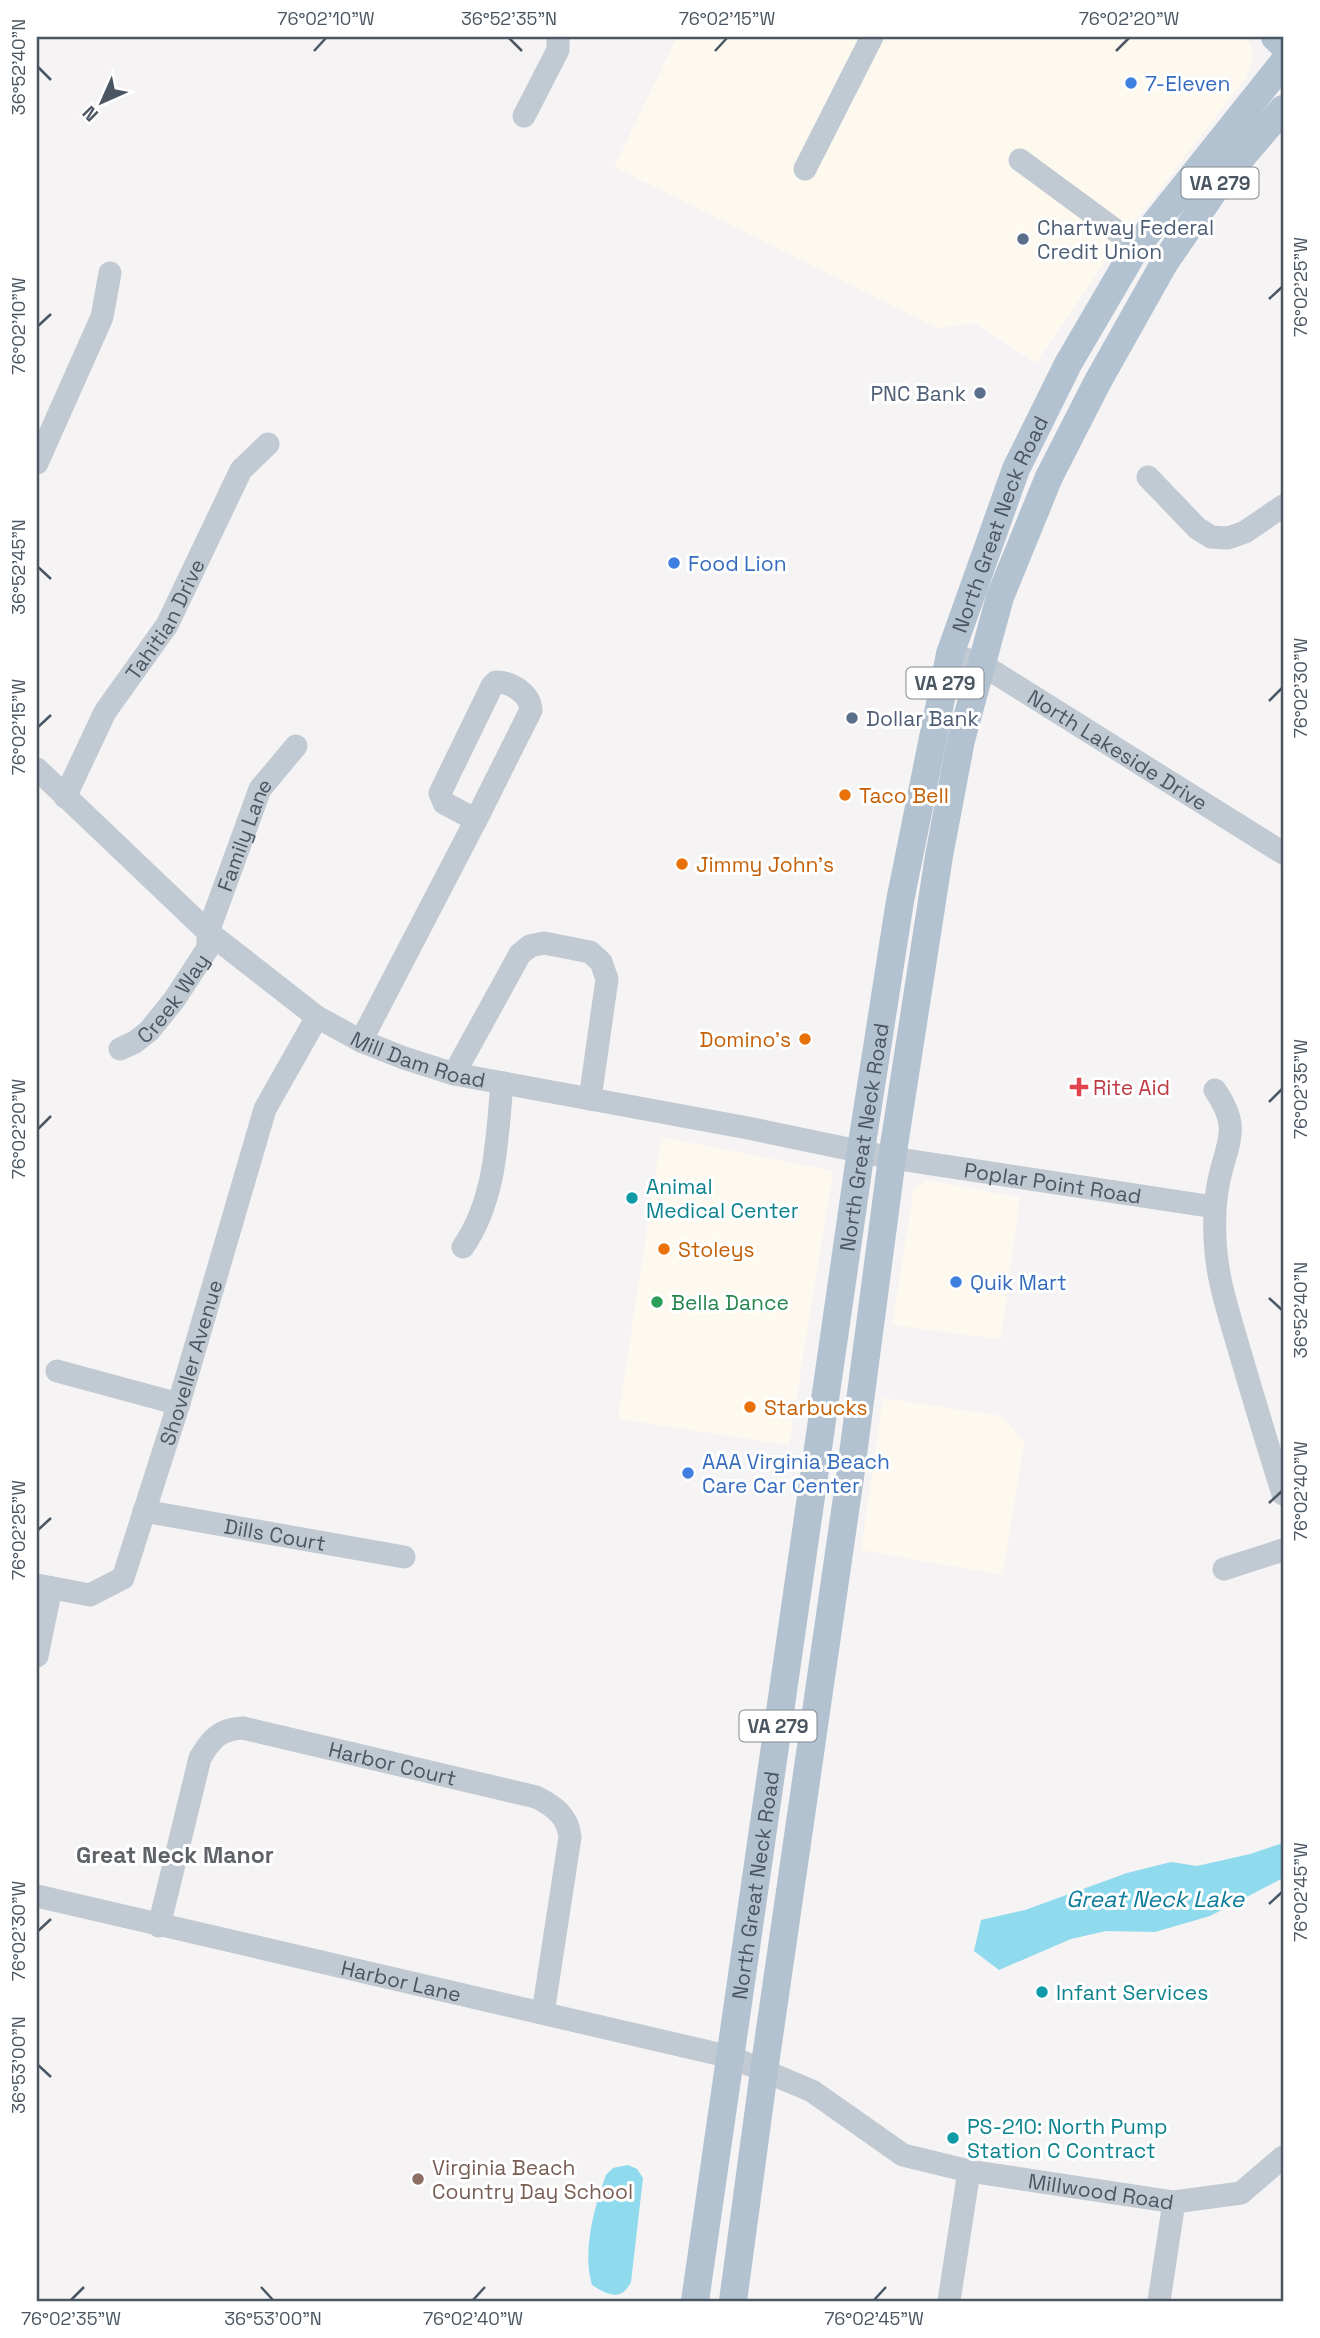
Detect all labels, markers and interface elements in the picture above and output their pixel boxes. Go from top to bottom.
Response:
text: 76°02'10"W [277,7,375,30]
text: 36°52'35"N [461,7,557,30]
text: 76°02'15"W [679,7,775,30]
text: 76°02'20"W [1079,7,1180,30]
text: 36°52'40"N [7,19,30,115]
north arrow [66,66,136,136]
place label: 7-Eleven [1145,70,1230,97]
marker: 7-Eleven [1123,75,1139,91]
text: N [77,100,104,127]
road number: VA 279 [1182,168,1258,198]
place label: Chartway Federal Credit Union [1037,214,1214,265]
marker: Chartway Federal Credit Union [1015,231,1031,247]
text: 76°02'25"W [1289,237,1312,337]
text: 76°02'10"W [7,277,30,375]
place label: PNC Bank [870,380,966,407]
marker: PNC Bank [972,385,988,401]
street label: North Great Neck Road [945,411,1054,636]
text: 36°52'45"N [7,519,30,615]
place label: Food Lion [688,550,787,577]
street label: Tahitian Drive [119,554,210,685]
marker: Food Lion [666,555,682,571]
text: 76°02'30"W [1289,637,1312,738]
road number: VA 279 [906,668,984,698]
text: 76°02'15"W [7,679,30,775]
street label: North Lakeside Drive [1023,683,1213,816]
place label: Dollar Bank [866,705,979,732]
marker: Dollar Bank [844,710,860,726]
street label: Family Lane [210,772,277,895]
place label: Taco Bell [859,782,949,809]
marker: Taco Bell [837,787,853,803]
place label: Jimmy John's [696,851,834,878]
marker: Jimmy John's [674,856,690,872]
street label: Creek Way [131,948,215,1049]
street label: North Great Neck Road [833,1021,894,1253]
street label: Mill Dam Road [346,1025,488,1093]
place label: Domino's [699,1026,791,1053]
marker: Domino's [797,1031,813,1047]
text: 76°02'35"W [1289,1039,1312,1139]
place label: Rite Aid [1093,1074,1170,1101]
text: 76°02'20"W [7,1078,30,1179]
marker: Rite Aid [1071,1079,1087,1095]
street label: Poplar Point Road [962,1156,1143,1209]
place label: Animal Medical Center [646,1173,799,1224]
marker: Animal Medical Center [624,1190,640,1206]
place label: Stoleys [678,1236,755,1263]
marker: Stoleys [656,1241,672,1257]
text: 36°52'40"N [1289,1262,1312,1358]
place label: Quik Mart [970,1269,1067,1296]
marker: Quik Mart [948,1274,964,1290]
street label: Shoveller Avenue [153,1276,228,1449]
place label: Bella Dance [671,1289,789,1316]
marker: Bella Dance [649,1294,665,1310]
place label: Starbucks [764,1394,868,1421]
marker: Starbucks [742,1399,758,1415]
text: 76°02'40"W [1289,1441,1312,1541]
place label: AAA Virginia Beach Care Car Center [702,1448,890,1499]
marker: AAA Virginia Beach Care Car Center [680,1465,696,1481]
text: 76°02'25"W [7,1480,30,1580]
street label: Dills Court [222,1512,328,1556]
road number: VA 279 [740,1710,816,1742]
street label: Harbor Court [326,1735,459,1791]
street label: North Great Neck Road [725,1769,785,2001]
district label: Great Neck Manor [76,1840,274,1870]
text: 76°02'45"W [1289,1842,1312,1942]
text: 76°02'30"W [7,1880,30,1981]
water label: Great Neck Lake [1066,1884,1245,1914]
street label: Harbor Lane [339,1954,464,2008]
place label: Infant Services [1056,1979,1208,2006]
marker: Infant Services [1034,1984,1050,2000]
text: 36°53'00"N [7,2016,30,2114]
place label: PS-210: North Pump Station C Contract [967,2113,1168,2164]
marker: PS-210: North Pump Station C Contract [945,2130,961,2146]
place label: Virginia Beach Country Day School [432,2154,633,2205]
street label: Millwood Road [1026,2167,1176,2215]
marker: Virginia Beach Country Day School [410,2171,426,2187]
text: 76°02'35"W [21,2307,121,2330]
text: 36°53'00"N [224,2307,322,2330]
text: 76°02'40"W [423,2307,523,2330]
text: 76°02'45"W [824,2307,924,2330]

